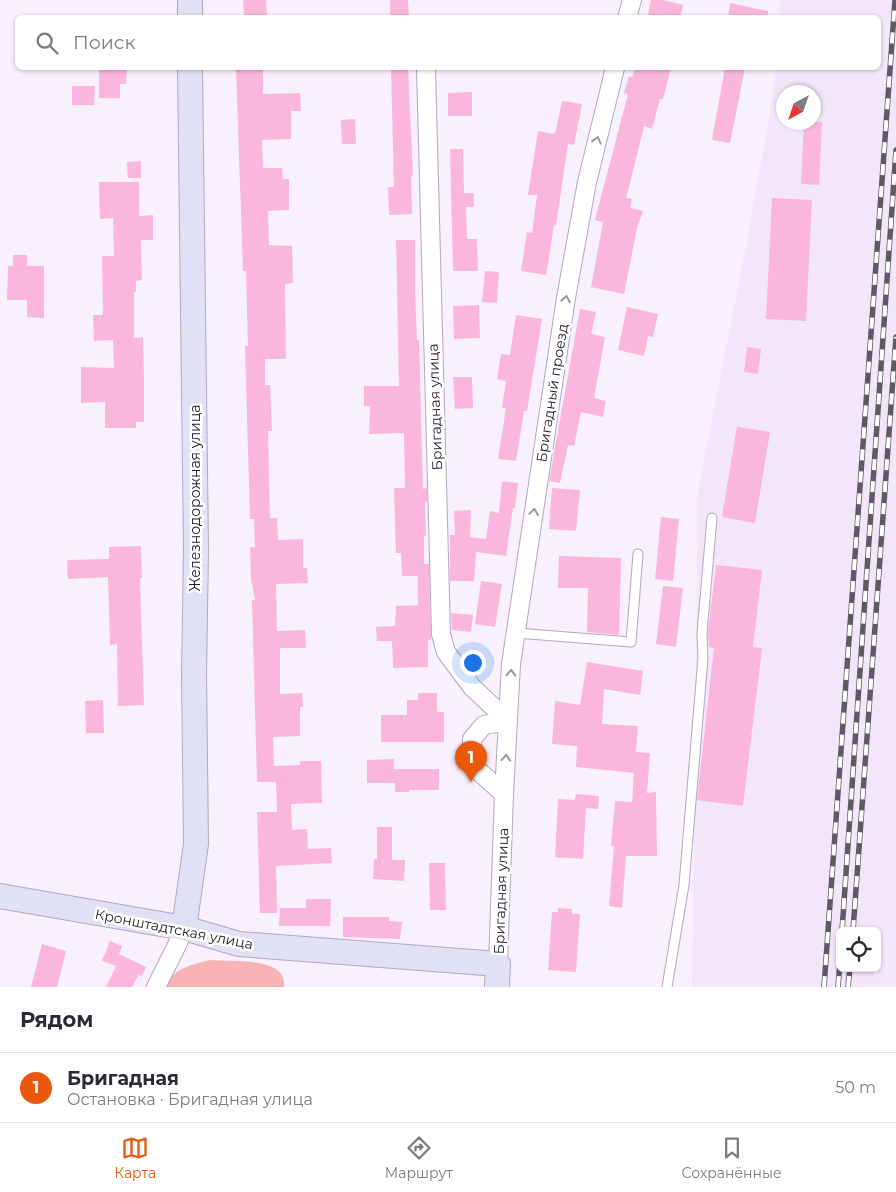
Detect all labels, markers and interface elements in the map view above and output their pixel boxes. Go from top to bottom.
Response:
search box [15,15,881,70]
icon: search [33,29,61,57]
text: Поиск [73,31,136,54]
north arrow [776,85,821,130]
one-way arrow [591,135,602,144]
one-way arrow [561,295,571,304]
street label: Бригадный проезд [532,322,572,464]
street label: Бригадная улица [424,343,446,471]
street label: Железнодорожная улица [186,405,204,591]
one-way arrow [528,508,539,516]
your location [460,650,486,676]
one-way arrow [505,669,516,677]
pin: 1 [455,741,487,782]
one-way arrow [500,754,511,762]
street label: Бригадная улица [490,827,512,955]
street label: Кронштадтская улица [93,905,255,953]
map controls [836,927,881,972]
button: locate [836,927,881,972]
text: Рядом [20,1007,93,1032]
text: Бригадная [67,1067,179,1090]
text: 1 [33,1078,39,1097]
text: 50 m [835,1078,876,1097]
text: Остановка · Бригадная улица [67,1090,313,1109]
tab: Карта [114,1134,156,1182]
tab: Маршрут [385,1134,453,1182]
tab: Сохранённые [682,1134,782,1182]

